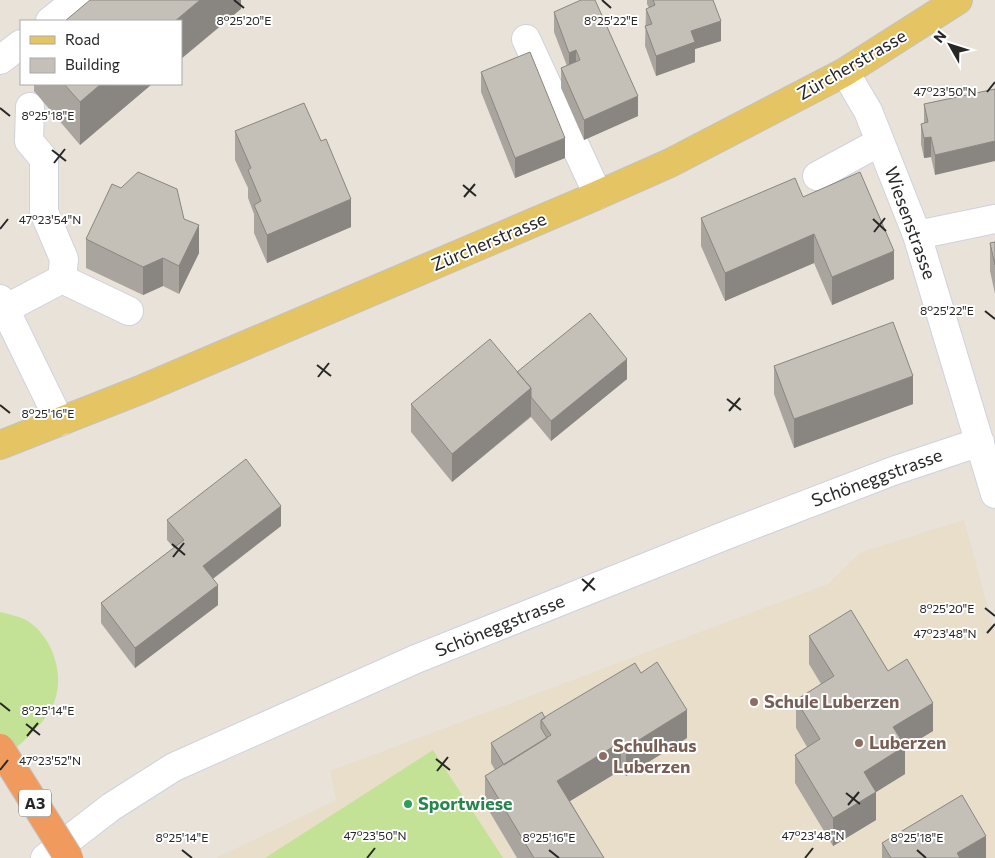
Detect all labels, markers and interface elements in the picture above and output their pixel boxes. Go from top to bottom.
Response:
text: 8°25'20"E [217,13,271,27]
text: 8°25'22"E [584,13,638,27]
legend [20,20,182,85]
north arrow [925,20,975,70]
street label: Zürcherstrasse [793,24,910,104]
text: N [930,27,949,46]
text: Road [65,30,100,48]
text: Building [65,55,120,73]
text: 47°23'50"N [913,84,977,98]
text: 8°25'18"E [22,108,74,122]
street label: Wiesenstrasse [880,163,942,282]
street label: Zürcherstrasse [428,207,549,275]
text: 47°23'54"N [19,212,81,226]
text: 8°25'22"E [920,303,974,317]
text: 8°25'16"E [22,406,74,420]
street label: Schöneggstrasse [808,443,945,511]
street label: Schöneggstrasse [432,589,568,661]
text: 8°25'20"E [920,601,974,615]
text: 47°23'48"N [914,626,976,640]
place label: Schule Luberzen [764,690,899,712]
marker: Schule Luberzen [748,696,760,708]
text: 8°25'14"E [22,703,74,717]
place label: Luberzen [869,731,946,753]
place label: Schulhaus Luberzen [613,734,697,777]
marker: Luberzen [853,737,865,749]
marker: Schulhaus Luberzen [597,750,609,762]
text: 47°23'52"N [19,753,81,767]
road number: A3 [19,790,51,816]
place label: Sportwiese [418,792,513,814]
marker: Sportwiese [402,798,414,810]
text: 47°23'50"N [343,828,407,842]
text: 47°23'48"N [782,828,844,842]
text: 8°25'14"E [156,830,208,844]
text: 8°25'16"E [523,830,575,844]
text: 8°25'18"E [891,830,943,844]

